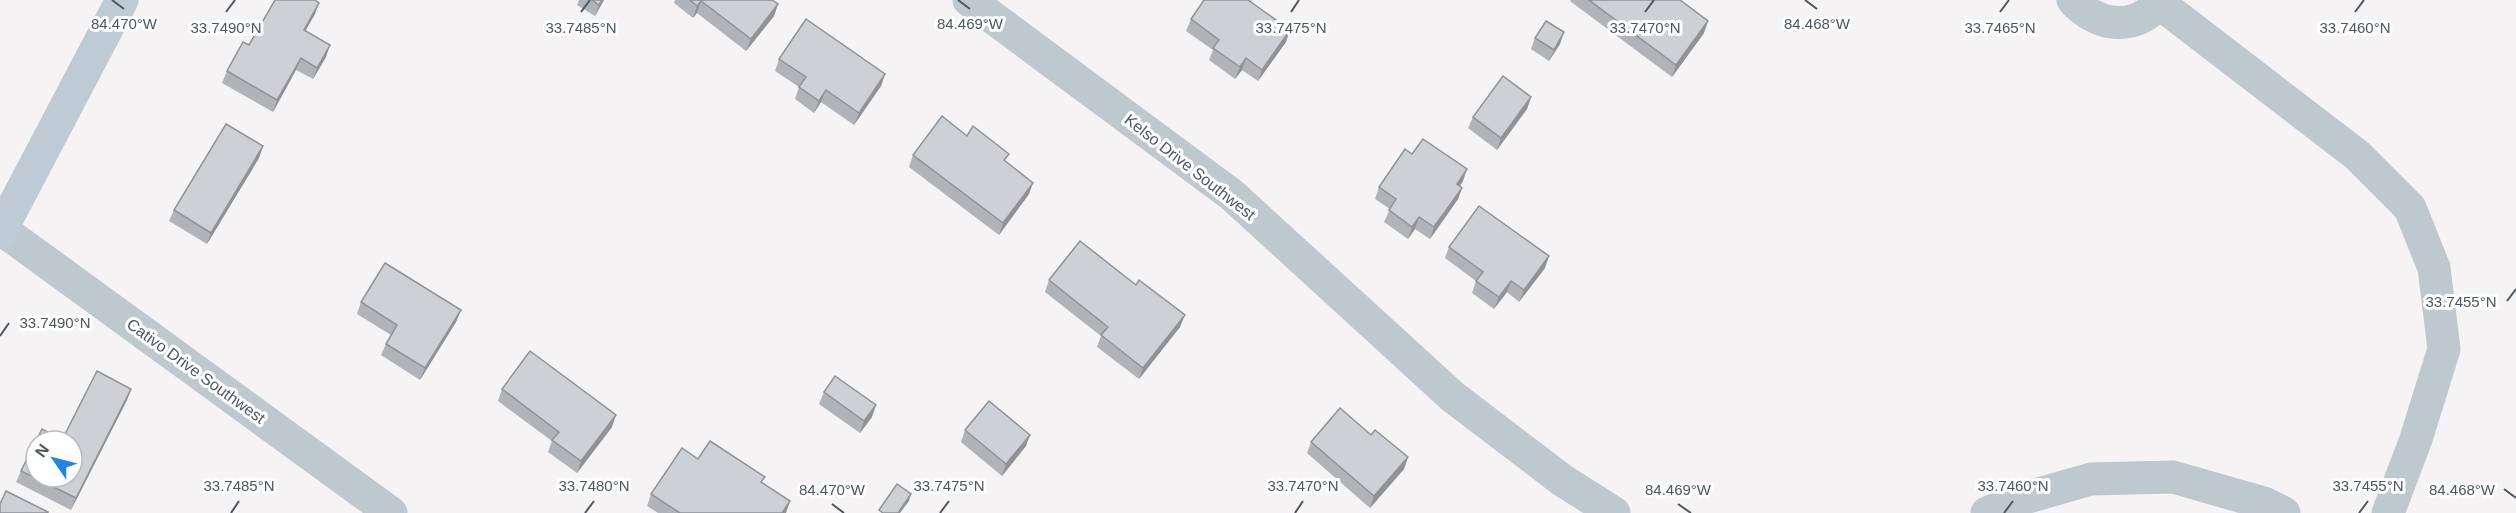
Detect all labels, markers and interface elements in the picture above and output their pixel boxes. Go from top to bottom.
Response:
text: 84.470°W [91,15,158,32]
text: 84.469°W [937,15,1004,32]
text: 84.468°W [1784,15,1851,32]
text: 33.7490°N [190,19,262,36]
text: 33.7485°N [545,19,617,36]
text: 33.7475°N [1255,19,1327,36]
text: 33.7470°N [1609,19,1681,36]
text: 33.7465°N [1964,19,2036,36]
text: 33.7460°N [2319,19,2391,36]
street label: Kelso Drive Southwest [1121,111,1259,224]
text: 33.7455°N [2425,293,2497,310]
text: 33.7490°N [19,314,91,331]
street label: Cativo Drive Southwest [124,315,269,427]
north arrow [24,429,84,489]
text: N [32,441,52,460]
text: 33.7485°N [203,477,275,494]
text: 33.7480°N [558,477,630,494]
text: 33.7475°N [913,477,985,494]
text: 33.7470°N [1267,477,1339,494]
text: 33.7460°N [1977,477,2049,494]
text: 33.7455°N [2332,477,2404,494]
text: 84.470°W [799,481,866,498]
text: 84.469°W [1645,481,1712,498]
text: 84.468°W [2429,481,2496,498]

